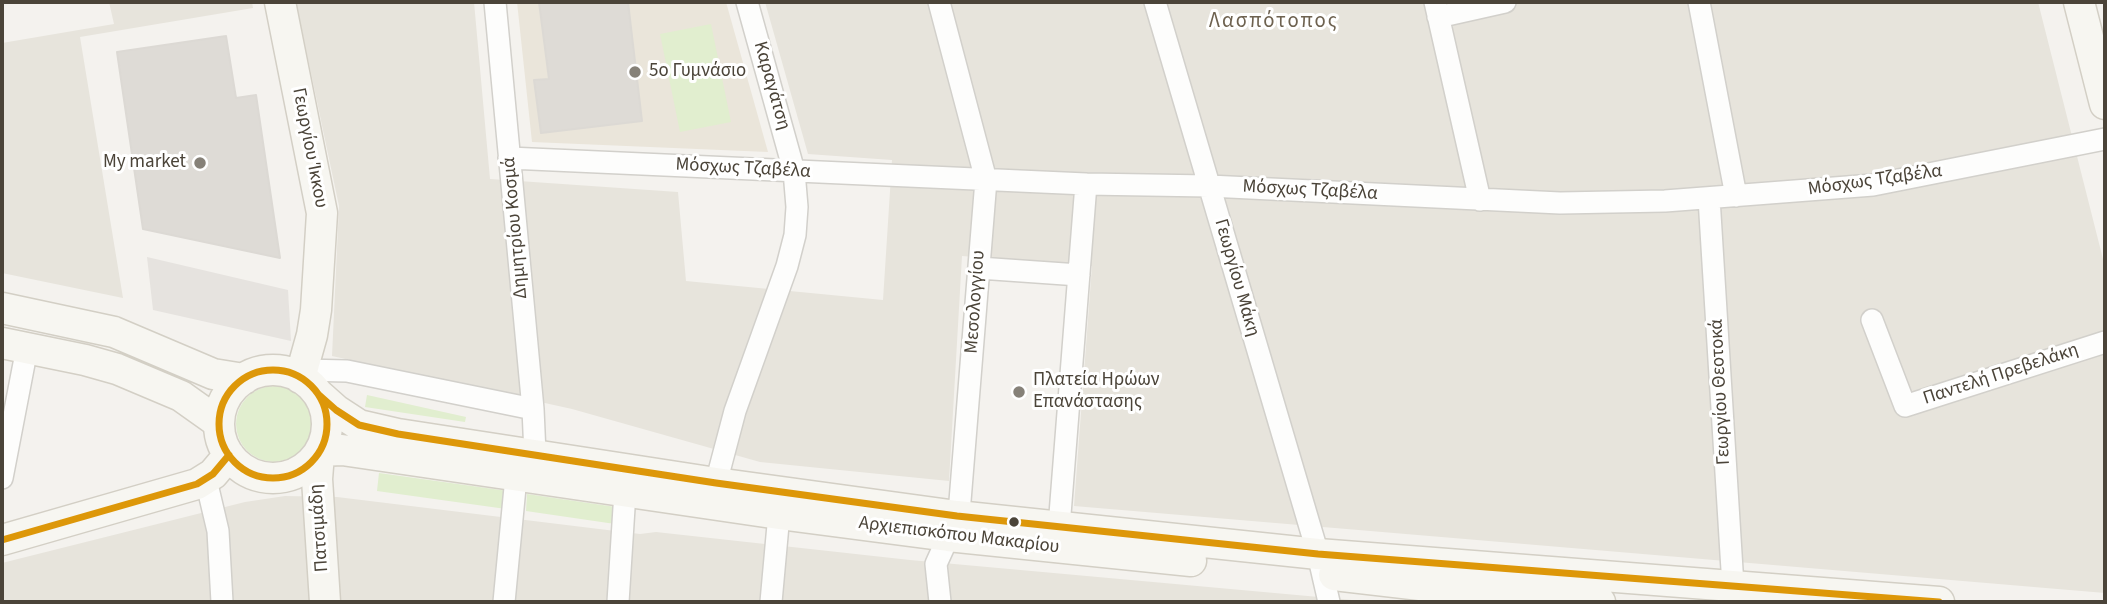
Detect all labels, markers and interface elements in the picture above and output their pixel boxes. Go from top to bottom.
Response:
district label: Λασπότοπος [1210,9,1338,35]
street label: Καραγάτση [747,39,795,133]
place label: 5ο Γυμνάσιο [649,61,746,83]
marker: 5ο Γυμνάσιο [627,64,643,80]
street label: Γεωργίου Ίκκου [286,86,332,210]
place label: My market [103,152,186,174]
street label: Μόσχως Τζαβέλα [675,154,811,184]
marker: My market [192,155,208,171]
street label: Δημητρίου Κοσμά [498,156,534,300]
street label: Μόσχως Τζαβέλα [1806,160,1944,202]
street label: Μόσχως Τζαβέλα [1242,176,1378,206]
street label: Γεωργίου Μάκη [1208,217,1264,339]
street label: Μεσολογγίου [961,250,991,354]
street label: Γεωργίου Θεοτοκά [1706,318,1736,466]
street label: Παντελή Πρεβελάκη [1920,339,2082,411]
place label: Πλατεία Ηρώων Επανάστασης [1033,370,1160,414]
marker: Πλατεία Ηρώων Επανάστασης [1011,384,1027,400]
street label: Πατσιμάδη [306,483,334,573]
street label: Αρχιεπισκόπου Μακαρίου [857,512,1061,560]
unlabelled marker [1007,515,1021,529]

